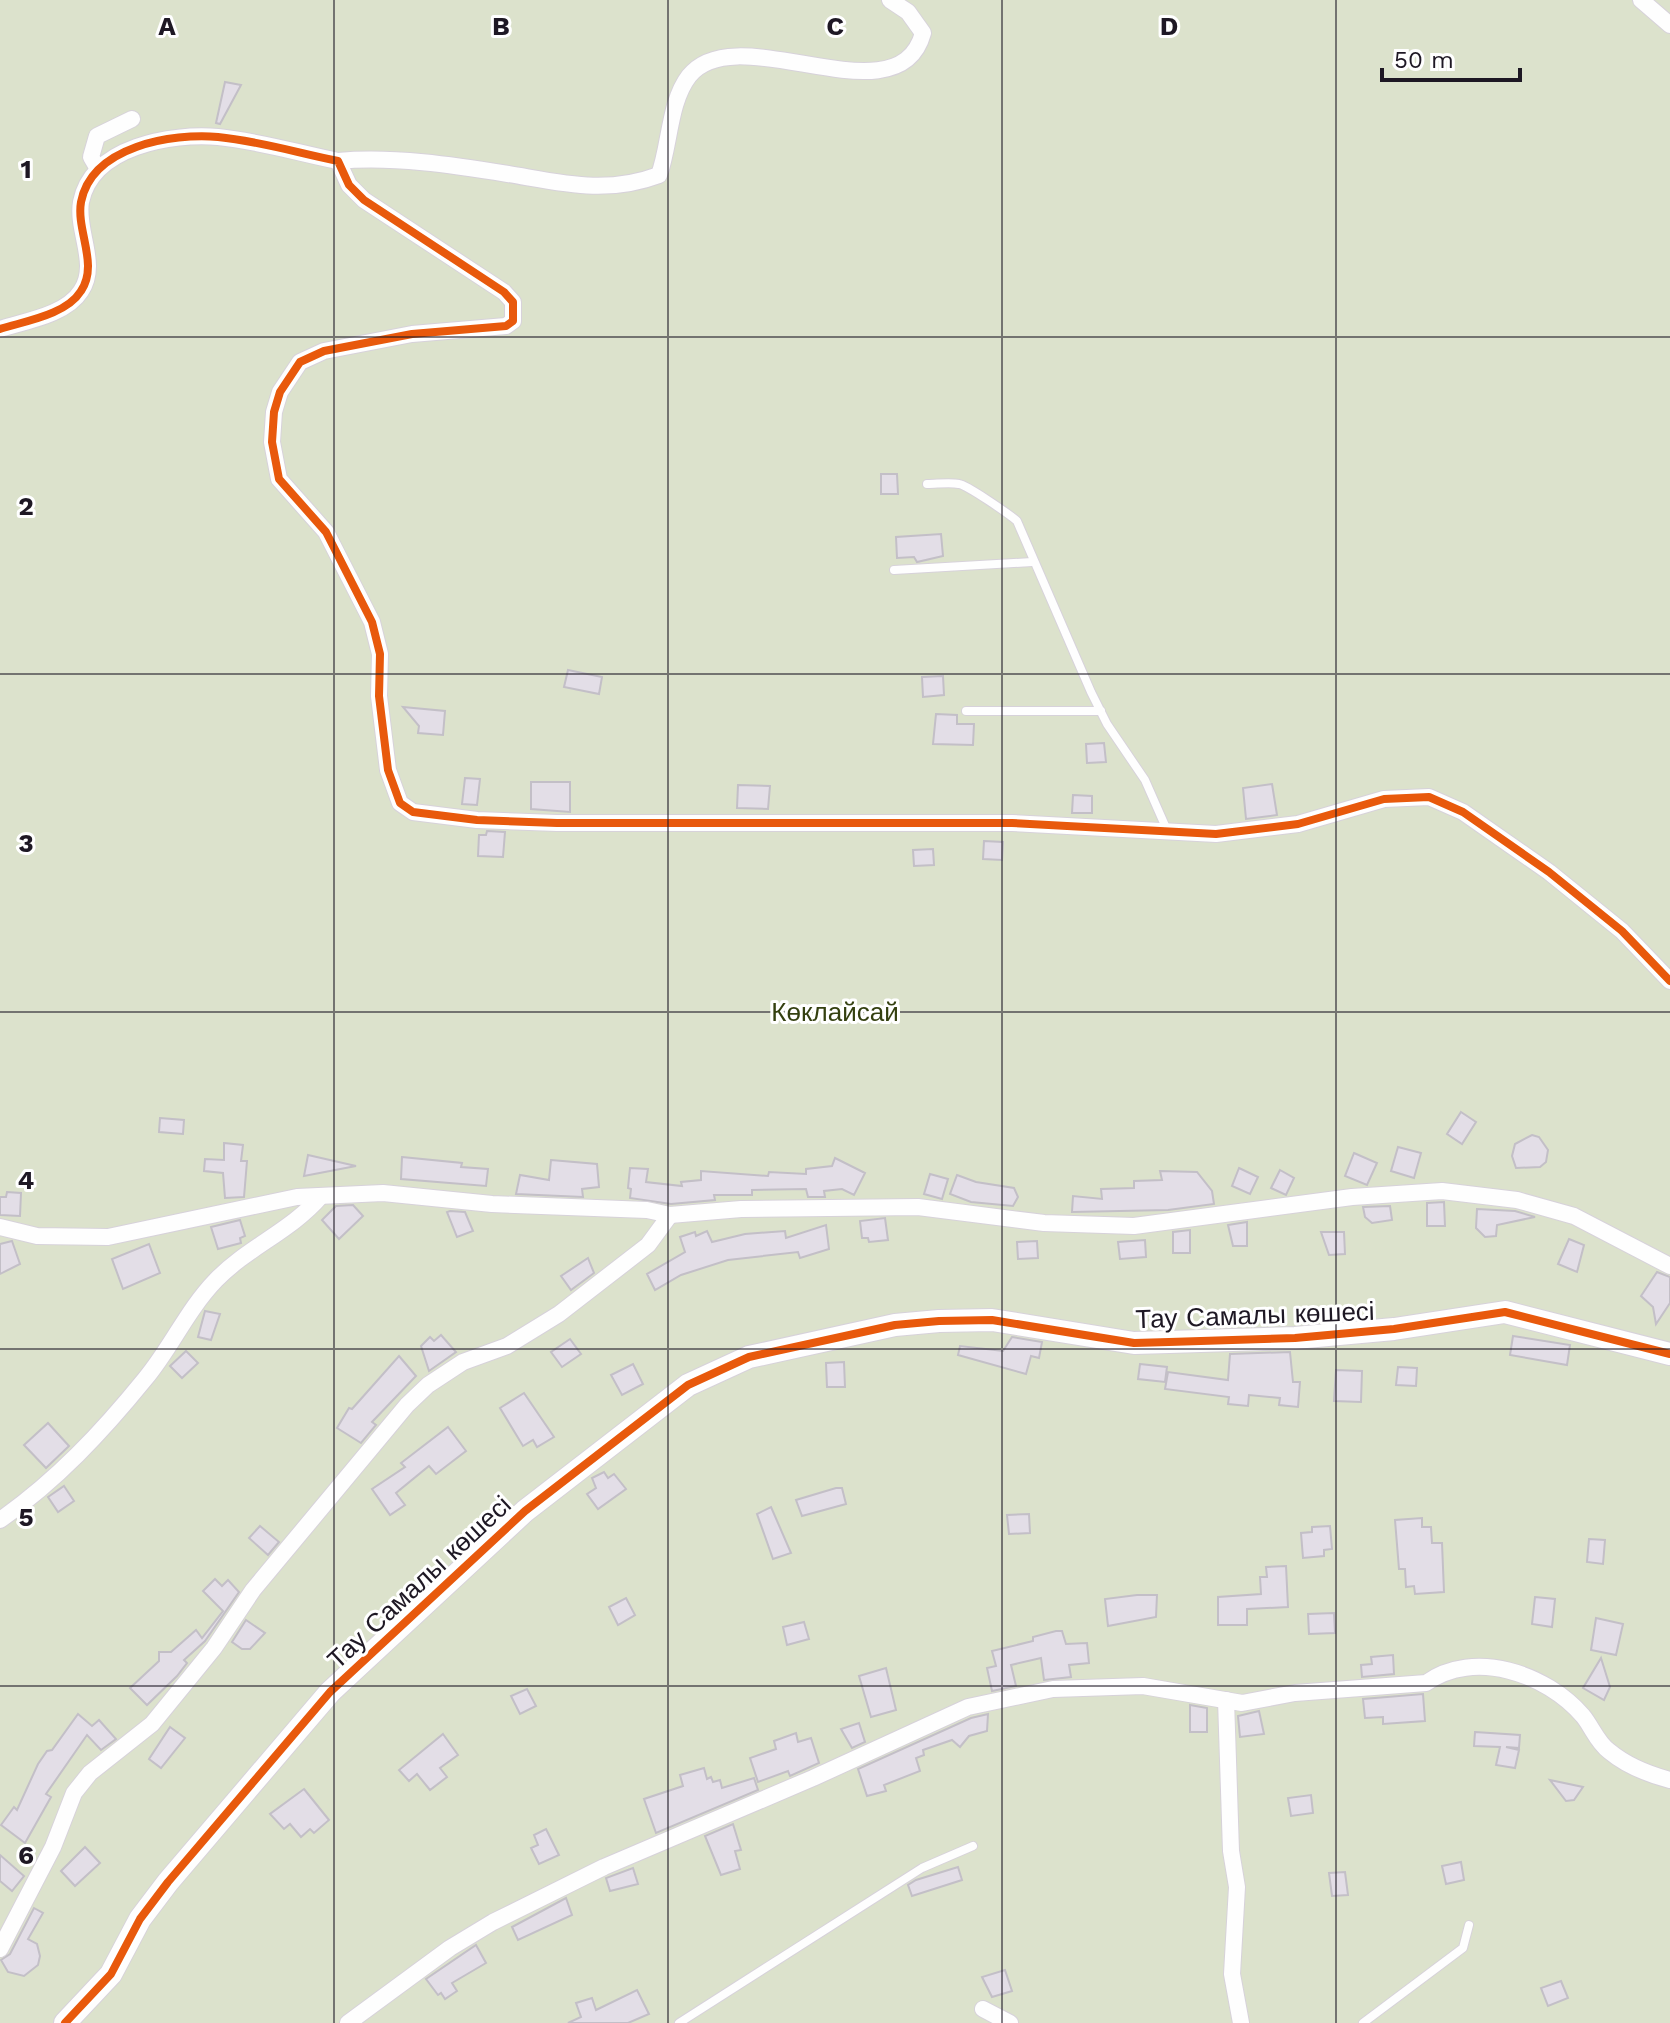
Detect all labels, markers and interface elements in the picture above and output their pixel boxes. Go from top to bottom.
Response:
text: A [158,11,176,41]
text: B [492,11,510,41]
text: C [826,11,844,41]
text: D [1160,11,1178,41]
scale bar [1382,32,1520,82]
text: 50 m [1394,46,1454,74]
text: 1 [20,154,32,184]
text: 2 [18,491,34,521]
text: 3 [18,828,34,858]
park label: Көклайсай [771,997,899,1027]
text: 4 [18,1165,35,1195]
street label: Тау Самалы көшесі [1135,1296,1375,1334]
street label: Тау Самалы көшесі [321,1489,517,1675]
text: 5 [18,1502,34,1532]
text: 6 [18,1840,34,1870]

